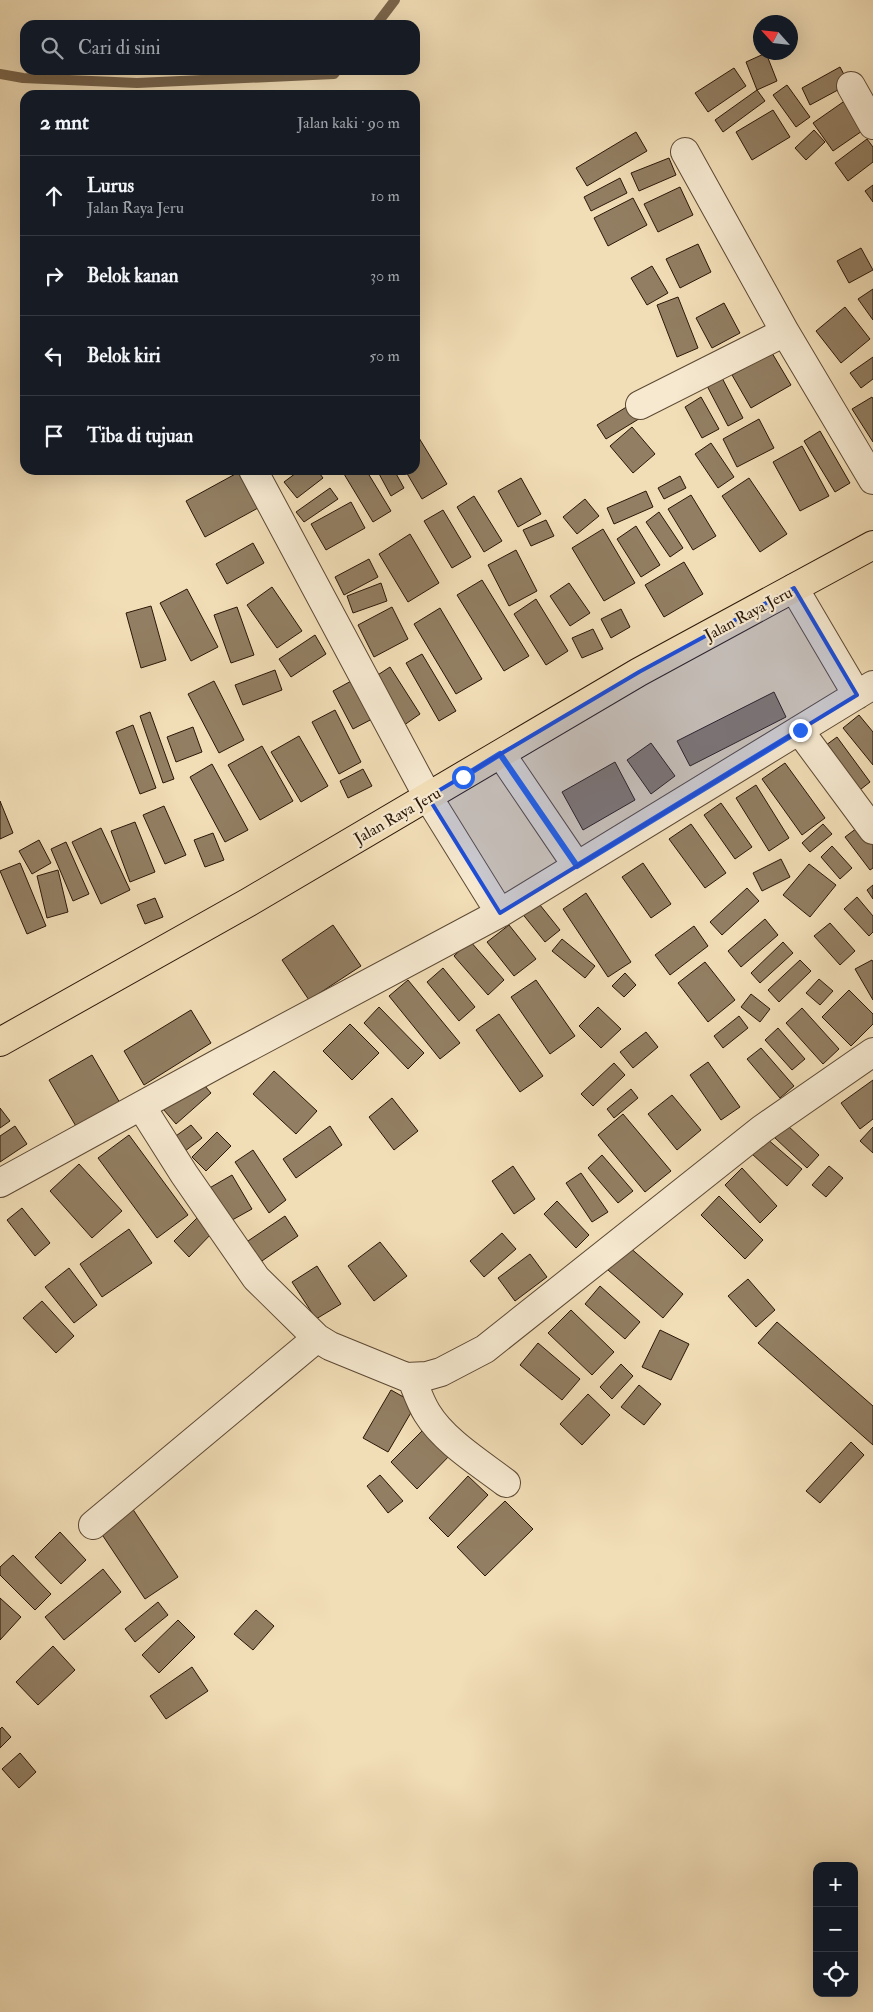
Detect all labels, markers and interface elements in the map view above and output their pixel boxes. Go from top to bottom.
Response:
north arrow [753,15,798,60]
search box [20,20,420,75]
icon: search [38,34,66,62]
text: Cari di sini [78,36,161,60]
text: 2 mnt [40,109,89,136]
text: Jalan kaki · 90 m [297,113,400,133]
text: Lurus [87,174,134,198]
icon: ahead [40,182,68,210]
text: 10 m [370,186,400,206]
text: Jalan Raya Jeru [87,198,184,218]
icon: right [40,262,68,290]
text: Belok kanan [87,264,178,288]
text: 30 m [370,266,400,286]
icon: left [40,342,68,370]
text: Belok kiri [87,344,161,368]
text: 50 m [369,346,400,366]
icon: arrive [40,422,68,450]
text: Tiba di tujuan [87,424,193,448]
street label: Jalan Raya Jeru [700,582,796,647]
route end [789,719,812,742]
route start [452,766,475,789]
street label: Jalan Raya Jeru [350,783,445,850]
map controls [813,1862,858,1997]
button: + [813,1862,858,1907]
button: − [813,1907,858,1952]
button: locate [813,1952,858,1997]

